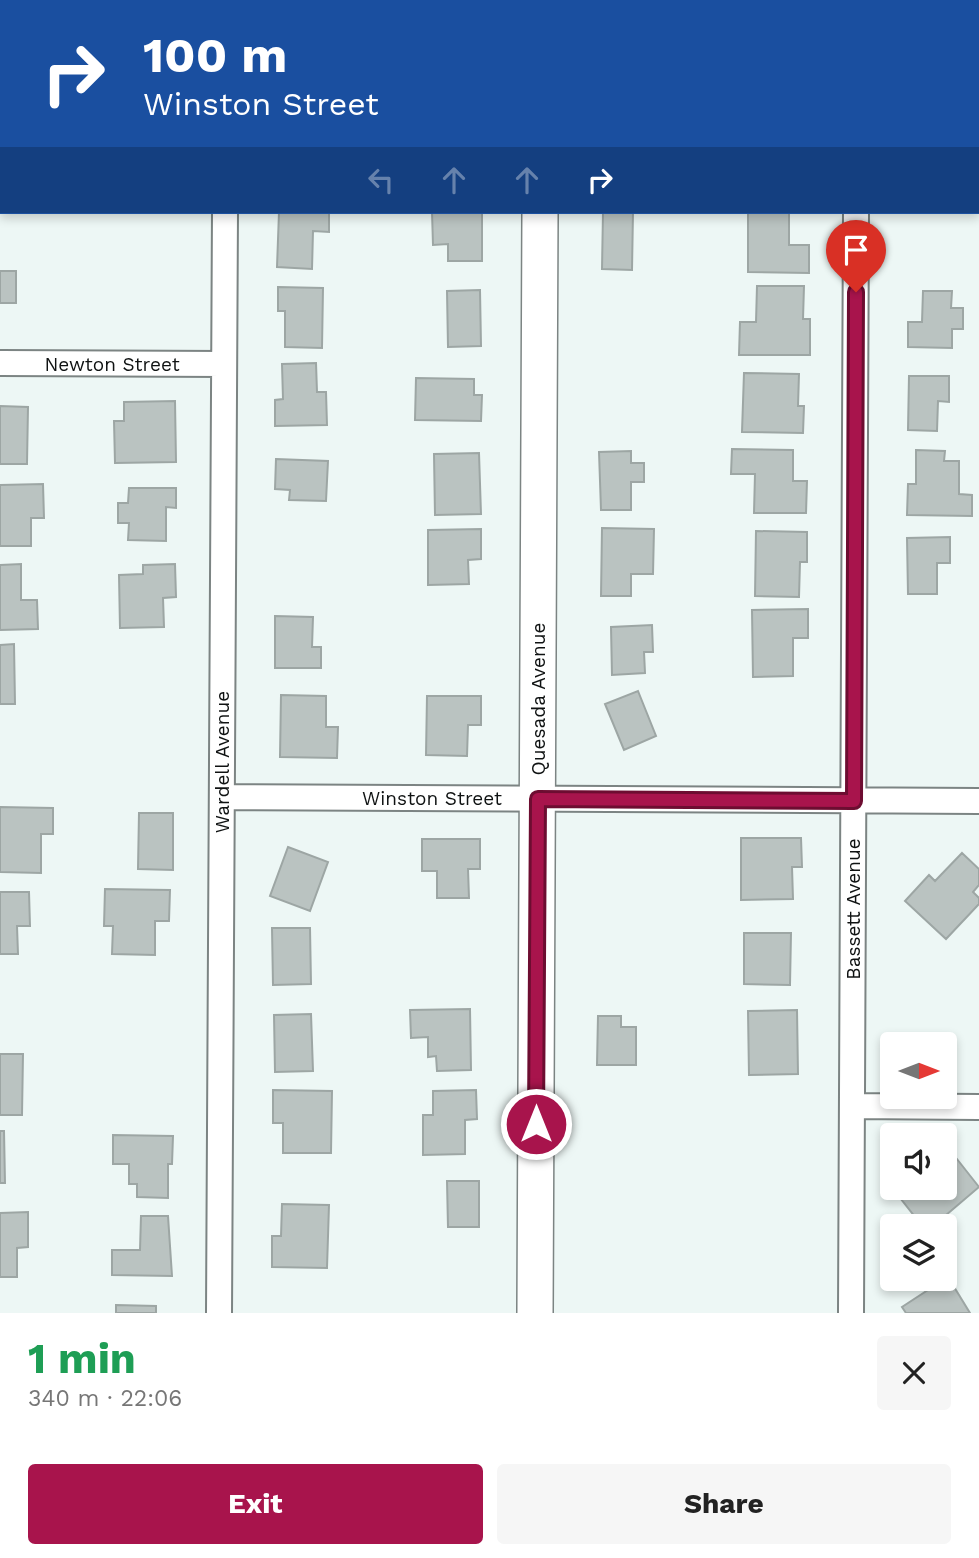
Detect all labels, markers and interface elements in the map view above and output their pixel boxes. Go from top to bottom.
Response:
text: 100 m [143,26,287,84]
icon: right [28,28,119,119]
text: Winston Street [143,85,379,123]
icon: left [362,161,400,199]
icon: ahead [435,161,473,199]
icon: ahead [508,161,546,199]
icon: right [581,161,619,199]
pin [826,220,886,292]
icon: arrive [837,231,875,269]
street label: Newton Street [44,353,180,376]
street label: Quesada Avenue [527,623,550,775]
street label: Wardell Avenue [211,691,234,833]
street label: Winston Street [362,787,502,810]
street label: Bassett Avenue [842,838,865,980]
north arrow [880,1032,957,1110]
map controls [880,1032,957,1291]
position arrow [499,1087,573,1161]
button: sound [880,1123,957,1200]
button: layers [880,1214,957,1291]
text: 1 min [28,1334,136,1383]
button: close [877,1336,951,1410]
text: 340 m · 22:06 [28,1385,182,1412]
button: Exit [28,1464,483,1544]
button: Share [497,1464,951,1544]

